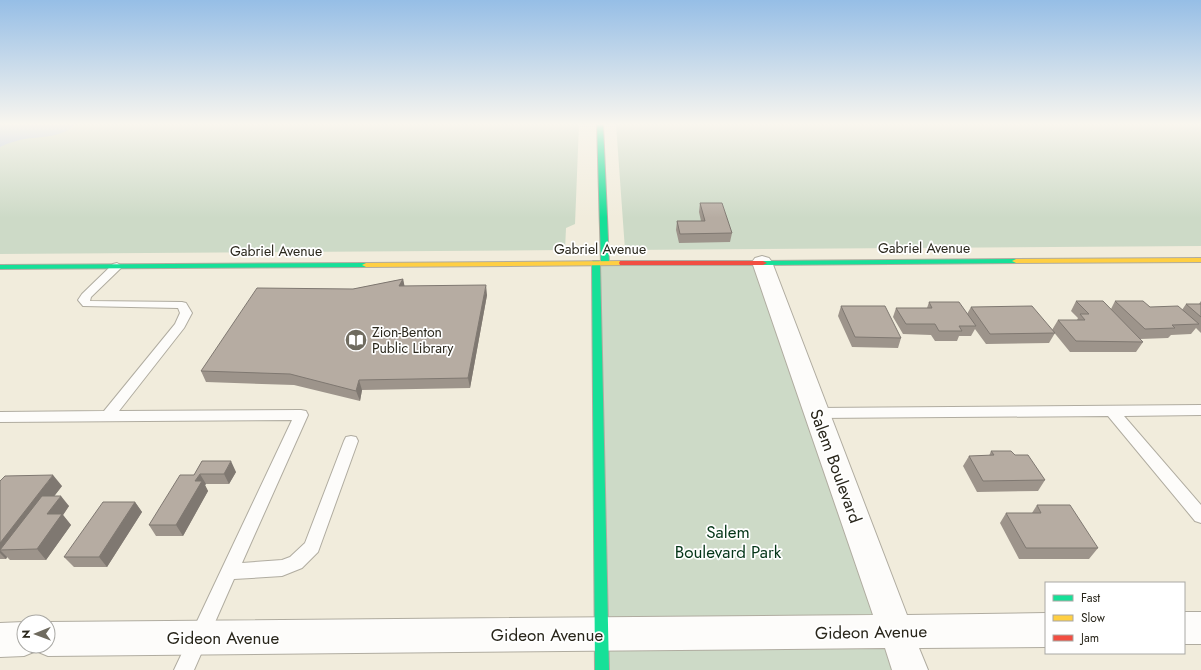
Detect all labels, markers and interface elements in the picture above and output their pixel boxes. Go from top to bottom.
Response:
street label: Gabriel Avenue [878,238,970,258]
street label: Gabriel Avenue [554,239,646,259]
street label: Gabriel Avenue [230,241,322,261]
place label: Zion-Benton Public Library [372,322,454,358]
library icon: Zion-Benton Public Library [343,327,369,353]
street label: Salem Boulevard [804,406,868,526]
park label: Salem Boulevard Park [675,520,782,564]
legend [1045,582,1185,654]
text: Fast [1081,589,1100,607]
text: Slow [1081,609,1106,627]
north arrow [16,614,56,654]
street label: Gideon Avenue [815,619,928,645]
street label: Gideon Avenue [491,623,603,647]
street label: Gideon Avenue [167,626,279,650]
text: Jam [1079,629,1099,647]
text: N [18,630,34,639]

